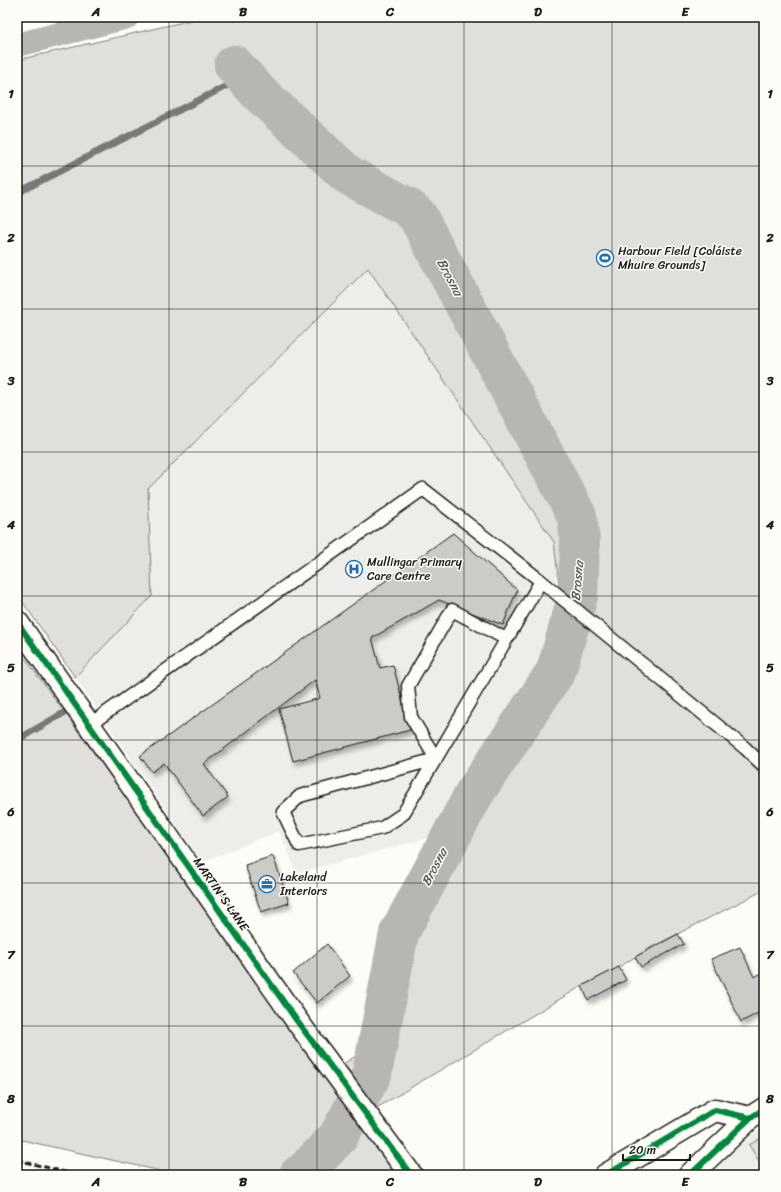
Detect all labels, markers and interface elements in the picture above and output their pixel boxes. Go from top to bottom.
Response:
text: A [91,0,100,23]
text: B [239,0,248,23]
text: C [385,0,395,23]
text: D [534,0,542,23]
text: E [681,0,690,23]
text: 1 [8,82,14,105]
text: 1 [767,82,773,105]
text: 2 [6,226,15,249]
text: 2 [765,226,774,249]
place label: Harbour Field [Coláiste Mhuire Grounds] [618,240,742,276]
sports icon: Harbour Field [Coláiste Mhuire Grounds] [595,248,615,268]
water label: Brosna [431,254,470,301]
text: 3 [6,369,15,392]
text: 3 [765,369,774,392]
text: 4 [6,513,16,536]
text: 4 [765,513,775,536]
place label: Mullingar Primary Care Centre [367,551,463,587]
hospital icon: Mullingar Primary Care Centre [344,559,364,579]
water label: Brosna [564,559,590,602]
text: 5 [7,656,15,679]
text: 5 [766,656,774,679]
text: 6 [6,800,15,823]
text: 6 [765,800,774,823]
water label: Brosna [415,843,454,890]
street label: MARTIN'S LANE [187,852,256,937]
place label: Lakeland Interiors [279,866,328,902]
office icon: Lakeland Interiors [257,874,277,894]
text: 7 [7,943,16,966]
text: 7 [766,943,775,966]
text: 8 [6,1087,15,1110]
text: 8 [765,1087,774,1110]
scale bar [623,1136,690,1162]
text: 20 m [629,1139,656,1161]
text: A [91,1170,100,1192]
text: B [239,1170,248,1192]
text: C [385,1170,395,1192]
text: D [534,1170,542,1192]
text: E [681,1170,690,1192]

